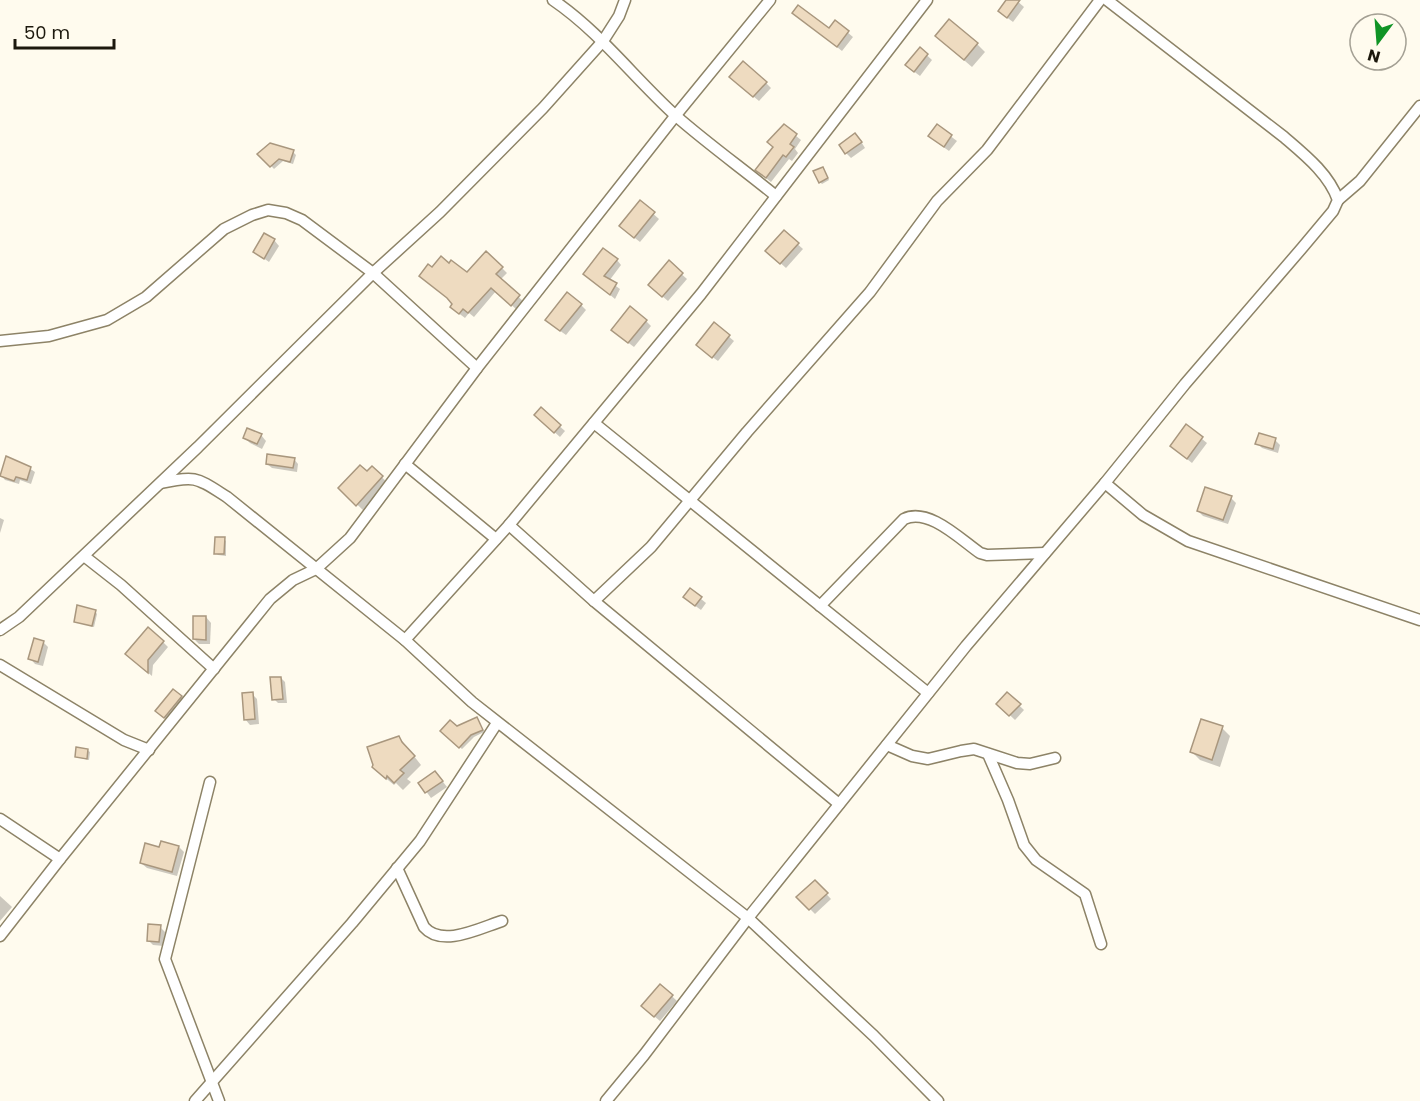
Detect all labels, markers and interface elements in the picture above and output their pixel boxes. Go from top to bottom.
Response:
scale bar [15,12,114,50]
north arrow [1348,12,1408,72]
text: 50 m [24,20,70,45]
text: N [1365,43,1383,69]

